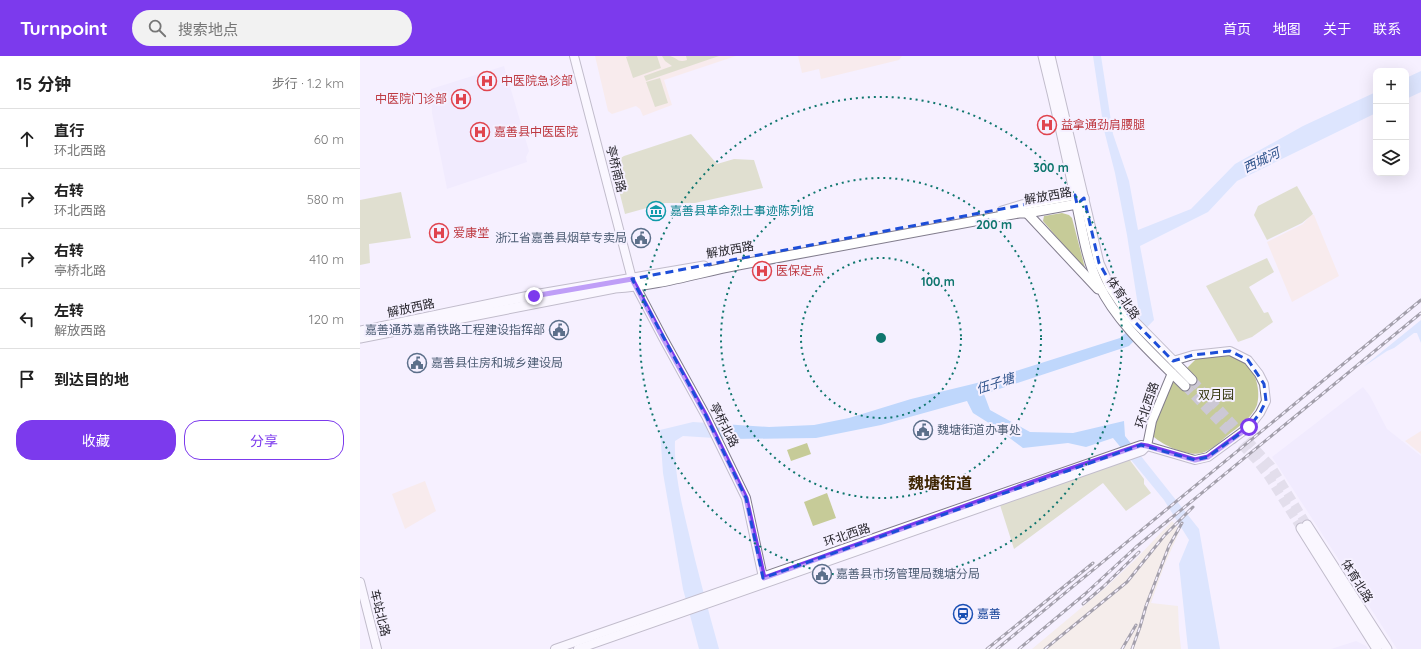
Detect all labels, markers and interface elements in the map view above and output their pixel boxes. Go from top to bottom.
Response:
search box [132,10,412,46]
text: Turnpoint [20,16,108,40]
icon: search [146,17,168,39]
text: 搜索地点 [178,20,238,39]
text: 首页 [1223,20,1251,38]
text: 地图 [1273,20,1301,38]
text: 关于 [1323,20,1351,38]
text: 联系 [1373,20,1401,38]
map controls [1373,68,1409,176]
button: + [1373,68,1409,104]
hospital icon: 中医院急诊部 [476,70,498,92]
text: 15 分钟 [16,73,71,94]
place label: 中医院急诊部 [501,73,573,88]
text: 步行 · 1.2 km [272,75,344,91]
hospital icon: 中医院门诊部 [450,88,472,110]
place label: 中医院门诊部 [375,91,447,106]
button: − [1373,104,1409,140]
hospital icon: 益拿通劲肩腰腿 [1036,114,1058,136]
place label: 益拿通劲肩腰腿 [1061,117,1145,132]
text: 直行 [54,121,84,140]
hospital icon: 嘉善县中医医院 [469,121,491,143]
place label: 嘉善县中医医院 [494,124,578,139]
icon: ahead [16,128,38,150]
text: 60 m [314,131,344,147]
button: layers [1373,140,1409,176]
text: 环北西路 [54,142,106,158]
water label: 西城河 [1240,143,1285,176]
street label: 亭桥南路 [603,144,630,194]
text: 300 m [1033,160,1069,175]
text: 右转 [54,181,84,200]
street label: 解放西路 [1023,184,1073,207]
icon: right [16,188,38,210]
text: 580 m [307,191,344,207]
museum icon: 嘉善县革命烈士事迹陈列馆 [645,200,667,222]
text: 环北西路 [54,202,106,218]
place label: 嘉善县革命烈士事迹陈列馆 [670,203,814,218]
text: 200 m [976,217,1012,232]
hospital icon: 爱康堂 [428,222,450,244]
place label: 爱康堂 [453,225,489,240]
public building icon: 浙江省嘉善县烟草专卖局 [630,227,652,249]
place label: 浙江省嘉善县烟草专卖局 [495,230,627,245]
street label: 解放西路 [705,238,755,261]
text: 右转 [54,241,84,260]
icon: right [16,248,38,270]
text: 410 m [309,251,344,267]
hospital icon: 医保定点 [751,260,773,282]
text: 亭桥北路 [54,262,106,278]
place label: 医保定点 [776,263,824,278]
text: 100 m [921,274,955,289]
street label: 体育北路 [1104,274,1143,322]
route end [525,287,543,305]
street label: 解放西路 [386,295,436,320]
text: 左转 [54,301,84,320]
icon: left [16,308,38,330]
text: 120 m [309,311,344,327]
public building icon: 嘉善通苏嘉甬铁路工程建设指挥部 [548,319,570,341]
text: 解放西路 [54,322,106,338]
place label: 嘉善通苏嘉甬铁路工程建设指挥部 [365,322,545,337]
centre of rings [874,331,888,345]
public building icon: 嘉善县住房和城乡建设局 [406,352,428,374]
place label: 嘉善县住房和城乡建设局 [431,355,563,370]
icon: arrive [16,368,38,390]
water label: 伍子塘 [974,369,1018,397]
text: 到达目的地 [54,370,129,389]
street label: 环北西路 [1132,380,1161,430]
park label: 双月园 [1198,387,1234,402]
street label: 亭桥北路 [707,400,742,450]
route start [1240,418,1258,436]
public building icon: 魏塘街道办事处 [912,419,934,441]
button: 收藏 [16,420,176,460]
button: 分享 [184,420,344,460]
place label: 魏塘街道办事处 [937,422,1021,437]
district label: 魏塘街道 [908,473,972,493]
street label: 环北西路 [822,520,872,549]
street label: 体育北路 [1338,556,1377,605]
public building icon: 嘉善县市场管理局魏塘分局 [811,563,833,585]
place label: 嘉善县市场管理局魏塘分局 [836,566,980,581]
street label: 车站北路 [367,588,394,638]
station icon: 嘉善 [952,603,974,625]
place label: 嘉善 [977,606,1001,621]

